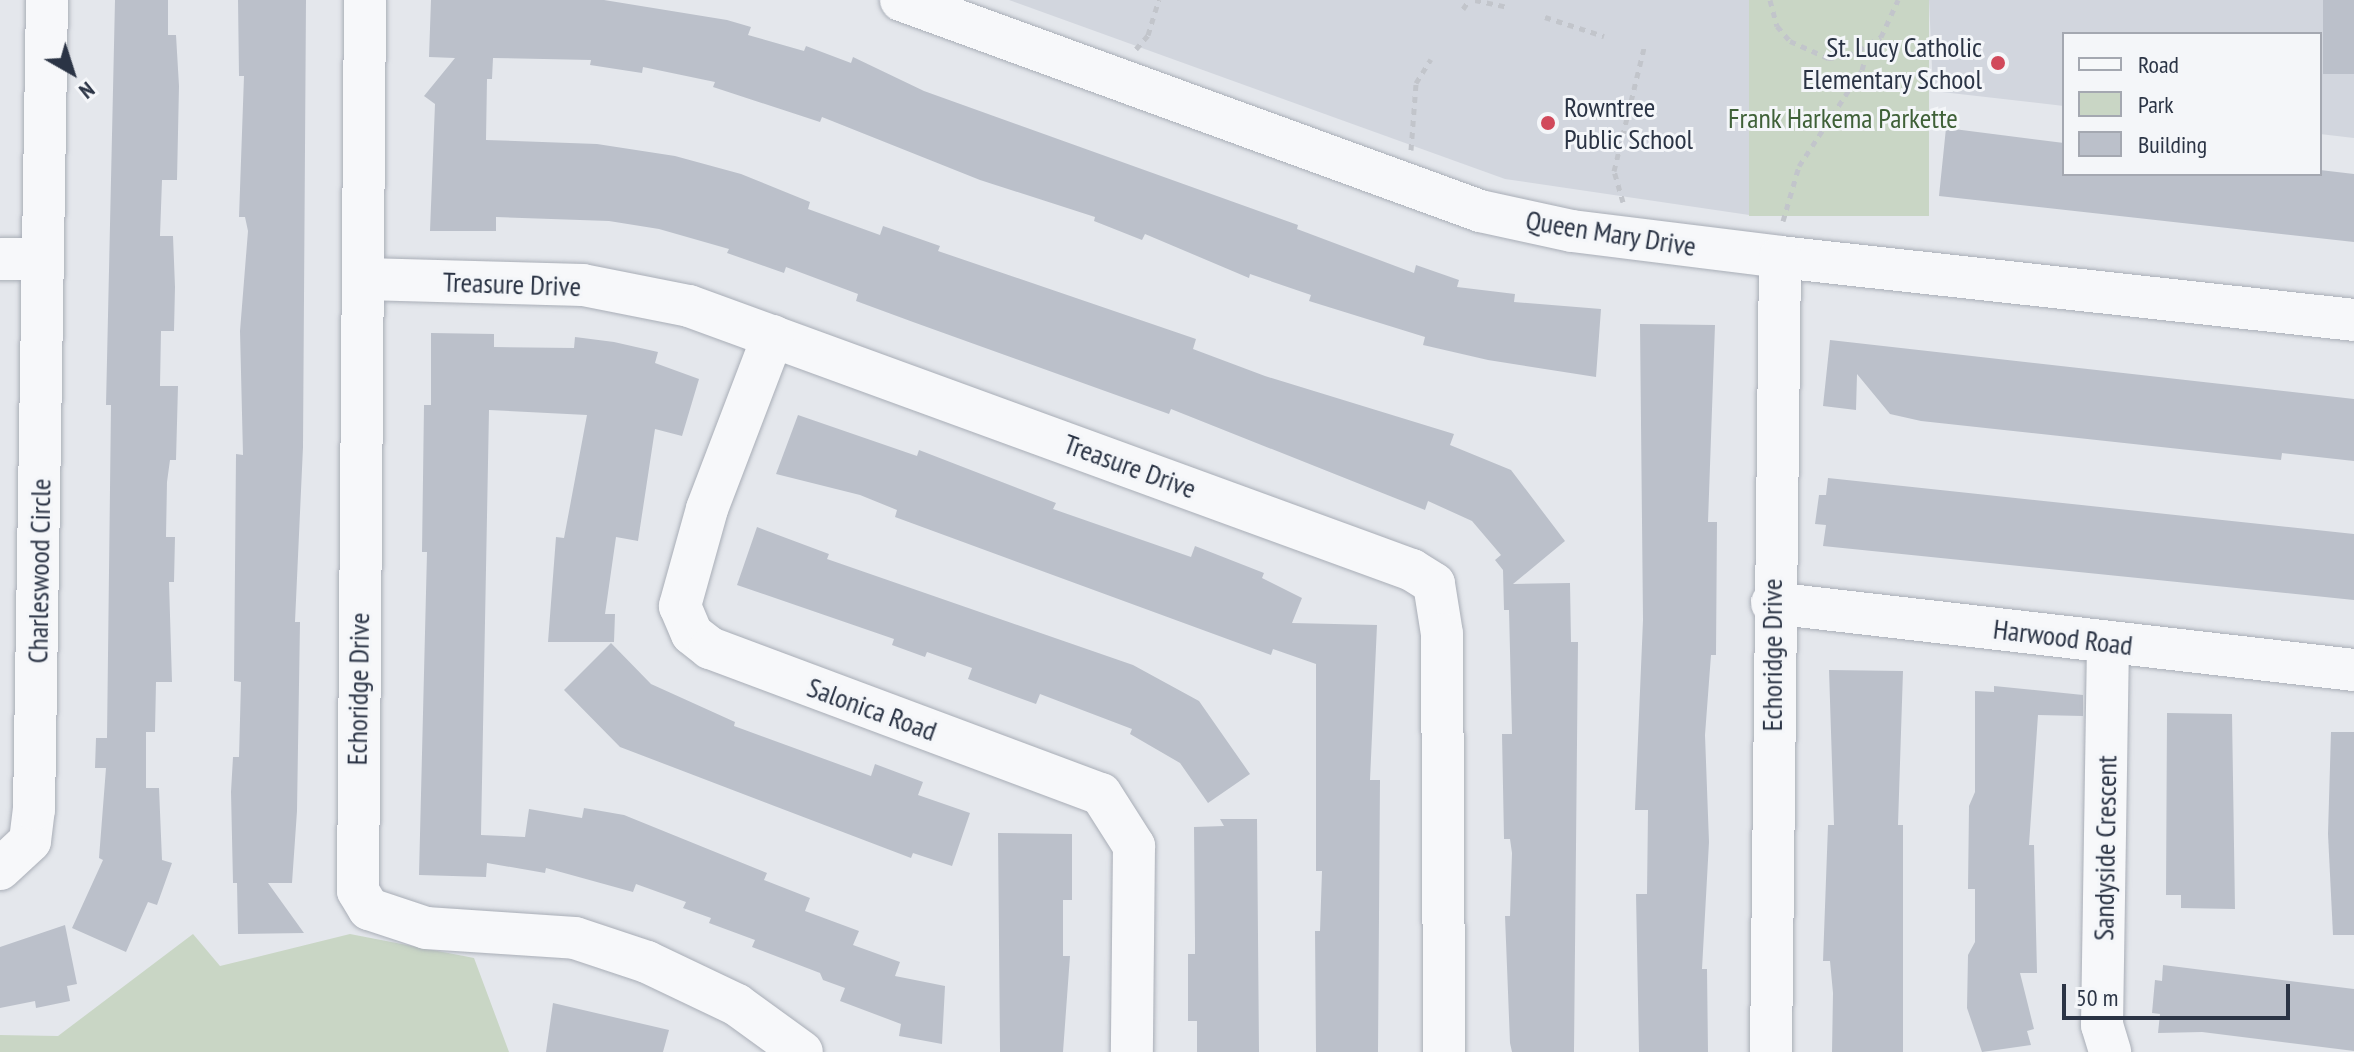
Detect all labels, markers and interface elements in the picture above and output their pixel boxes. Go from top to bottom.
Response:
place label: St. Lucy Catholic Elementary School [1802,30,1982,96]
north arrow [32,32,112,112]
legend [2062,32,2322,176]
text: Road [2138,49,2179,80]
marker: St. Lucy Catholic Elementary School [1989,54,2007,72]
text: N [74,76,101,105]
text: Park [2138,89,2174,120]
place label: Rowntree Public School [1564,90,1694,156]
park label: Frank Harkema Parkette [1728,101,1958,135]
marker: Rowntree Public School [1539,114,1557,132]
text: Building [2138,129,2207,160]
street label: Queen Mary Drive [1523,203,1699,263]
street label: Treasure Drive [442,265,582,303]
street label: Treasure Drive [1059,427,1201,505]
street label: Charleswood Circle [21,478,57,664]
street label: Echoridge Drive [1755,579,1789,731]
street label: Echoridge Drive [340,612,376,766]
street label: Harwood Road [1991,612,2135,662]
street label: Salonica Road [803,670,941,748]
street label: Sandyside Crescent [2087,755,2123,941]
scale bar [2066,968,2294,1018]
text: 50 m [2076,982,2118,1013]

